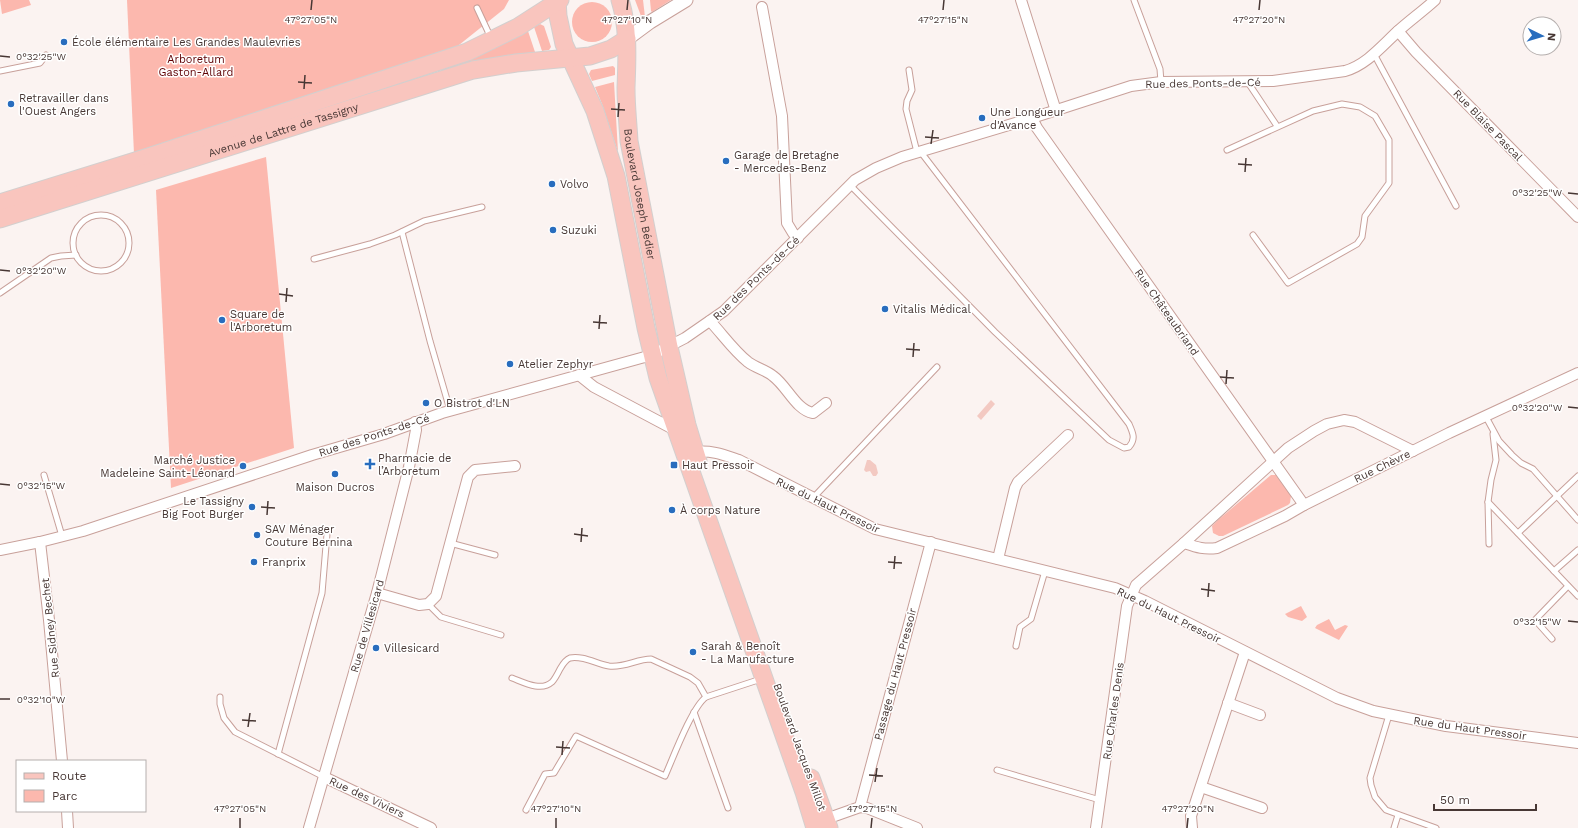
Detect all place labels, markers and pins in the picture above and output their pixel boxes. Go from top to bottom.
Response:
place label: École élémentaire Les Grandes Maulevries [72,35,301,49]
marker: École élémentaire Les Grandes Maulevries [59,37,69,47]
place label: Retravailler dans l'Ouest Angers [19,92,109,118]
marker: Retravailler dans l'Ouest Angers [6,99,16,109]
place label: Une Longueur d'Avance [990,106,1065,132]
marker: Une Longueur d'Avance [977,113,987,123]
place label: Garage de Bretagne - Mercedes-Benz [734,149,839,175]
marker: Garage de Bretagne - Mercedes-Benz [721,156,731,166]
place label: Volvo [560,178,589,191]
marker: Volvo [547,179,557,189]
place label: Suzuki [561,224,597,237]
marker: Suzuki [548,225,558,235]
place label: Vitalis Médical [893,303,972,316]
marker: Vitalis Médical [880,304,890,314]
place label: Square de l'Arboretum [230,308,292,334]
marker: Square de l'Arboretum [217,315,227,325]
place label: Atelier Zephyr [518,358,594,371]
marker: Atelier Zephyr [505,359,515,369]
place label: O Bistrot d'LN [434,397,510,410]
marker: O Bistrot d'LN [421,398,431,408]
place label: Pharmacie de l’Arboretum [378,452,451,478]
place label: Marché Justice Madeleine Saint-Léonard [100,454,235,480]
marker: Pharmacie de l’Arboretum [365,459,375,469]
place label: Haut Pressoir [682,459,755,472]
marker: Haut Pressoir [669,460,679,470]
marker: Marché Justice Madeleine Saint-Léonard [238,461,248,471]
marker: Maison Ducros [330,469,340,479]
place label: Maison Ducros [295,481,375,494]
place label: Le Tassigny Big Foot Burger [162,495,245,521]
marker: Le Tassigny Big Foot Burger [247,502,257,512]
place label: À corps Nature [680,503,760,517]
marker: À corps Nature [667,505,677,515]
place label: SAV Ménager Couture Bernina [265,523,353,549]
marker: SAV Ménager Couture Bernina [252,530,262,540]
place label: Franprix [262,556,306,569]
marker: Franprix [249,557,259,567]
place label: Sarah & Benoît - La Manufacture [701,640,794,666]
place label: Villesicard [384,642,439,655]
marker: Villesicard [371,643,381,653]
marker: Sarah & Benoît - La Manufacture [688,647,698,657]

